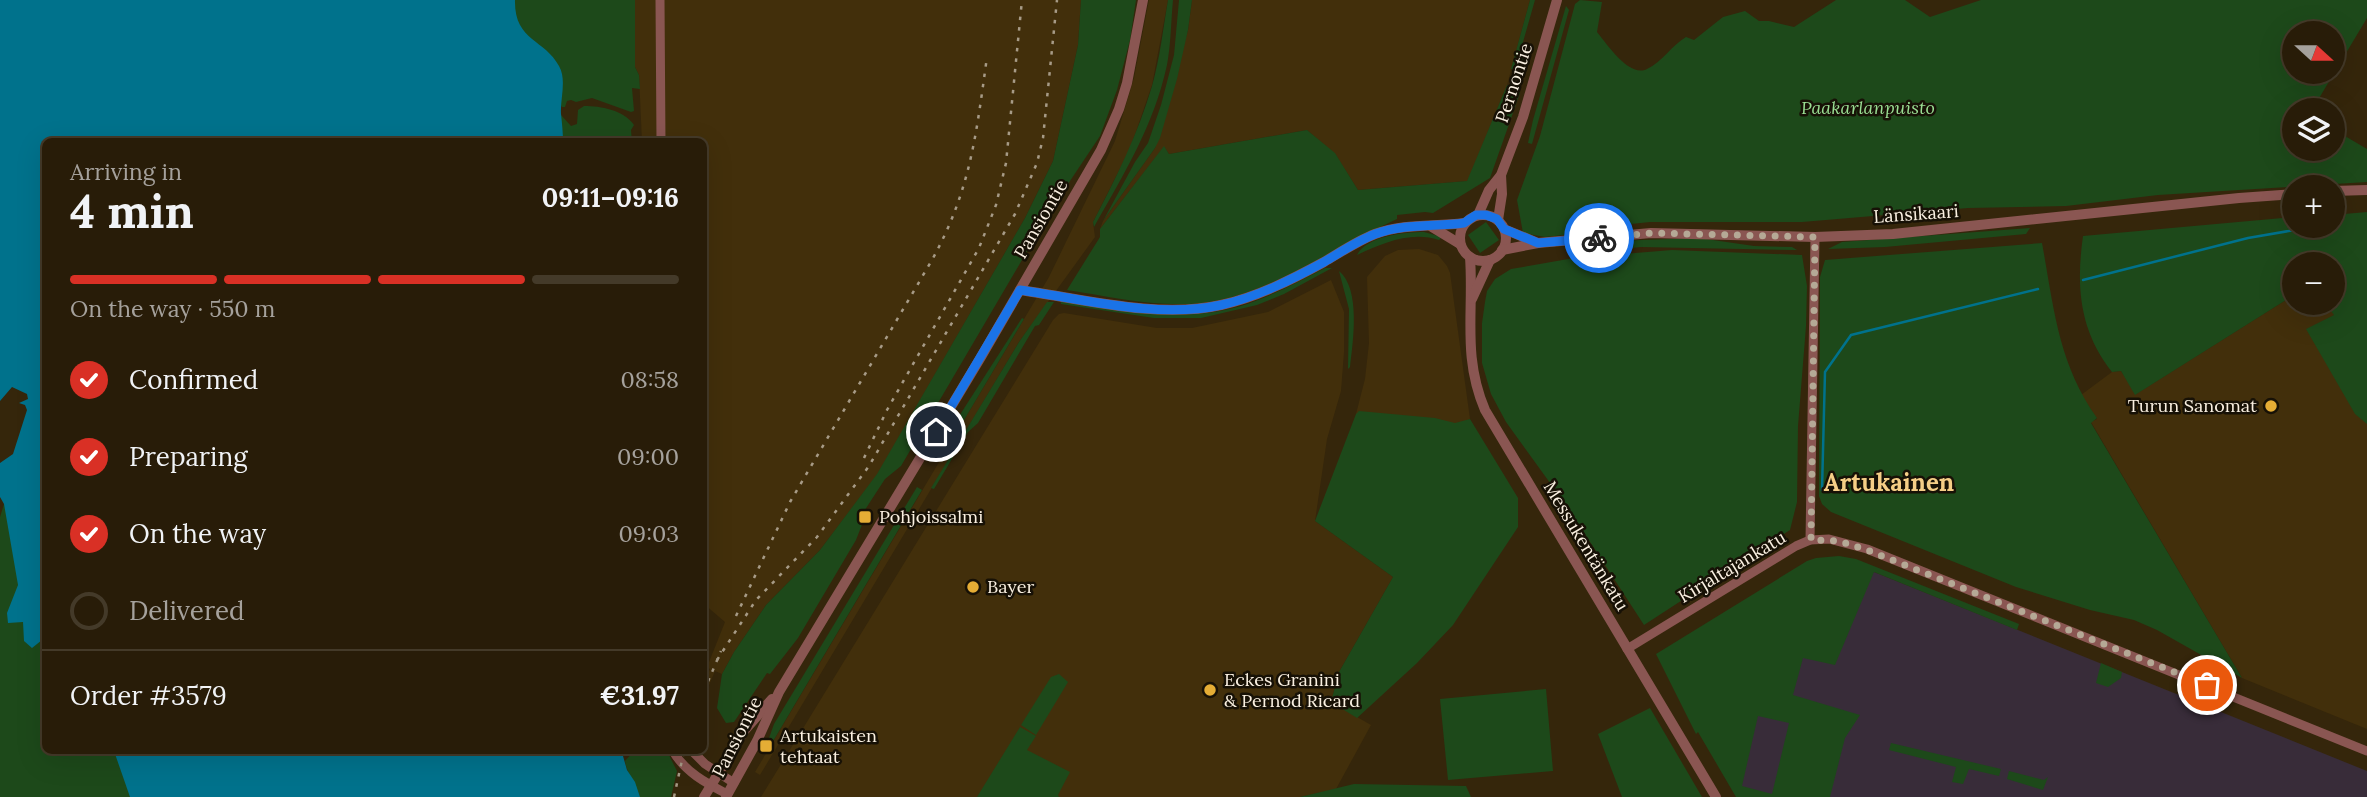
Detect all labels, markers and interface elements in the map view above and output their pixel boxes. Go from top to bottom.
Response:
north arrow [2282,21,2345,84]
map controls [2282,21,2345,315]
street label: Pernontie [1490,40,1537,126]
park label: Paakarlanpuisto [1801,96,1935,119]
button: layers [2282,98,2345,161]
text: Arriving in [70,157,182,186]
street label: Pansiontie [1009,175,1073,262]
button: + [2282,175,2345,238]
text: 09:11–09:16 [542,181,679,214]
text: 4 min [70,182,194,241]
street label: Länsikaari [1873,199,1959,228]
courier [1564,203,1634,273]
icon: bike [1580,219,1618,257]
button: − [2282,252,2345,315]
text: On the way · 550 m [70,294,275,323]
icon: check [70,361,108,399]
text: Confirmed [129,363,258,396]
text: 08:58 [621,365,679,394]
place label: Turun Sanomat [2128,394,2257,417]
marker: Turun Sanomat [2263,398,2279,414]
pin [906,402,966,462]
icon: home [917,413,955,451]
icon: check [70,438,108,476]
text: Preparing [129,440,248,473]
text: 09:00 [617,442,679,471]
district label: Artukainen [1824,467,1954,498]
street label: Messukentänkatu [1539,477,1634,615]
place label: Pohjoissalmi [879,505,983,528]
marker: Pohjoissalmi [857,509,873,525]
icon: check [70,515,108,553]
text: On the way [129,517,266,550]
text: 09:03 [619,519,679,548]
street label: Kirjaltajankatu [1674,525,1790,608]
place label: Bayer [987,575,1034,598]
marker: Bayer [965,579,981,595]
text: Delivered [129,594,245,627]
pin [2177,655,2237,715]
icon: bag [2188,666,2226,704]
place label: Eckes Granini & Pernod Ricard [1224,668,1360,712]
text: Order #3579 [70,679,227,712]
text: €31.97 [600,679,679,712]
marker: Eckes Granini & Pernod Ricard [1202,682,1218,698]
street label: Pansiontie [706,692,767,781]
place label: Artukaisten tehtaat [779,724,877,768]
marker: Artukaisten tehtaat [758,738,774,754]

